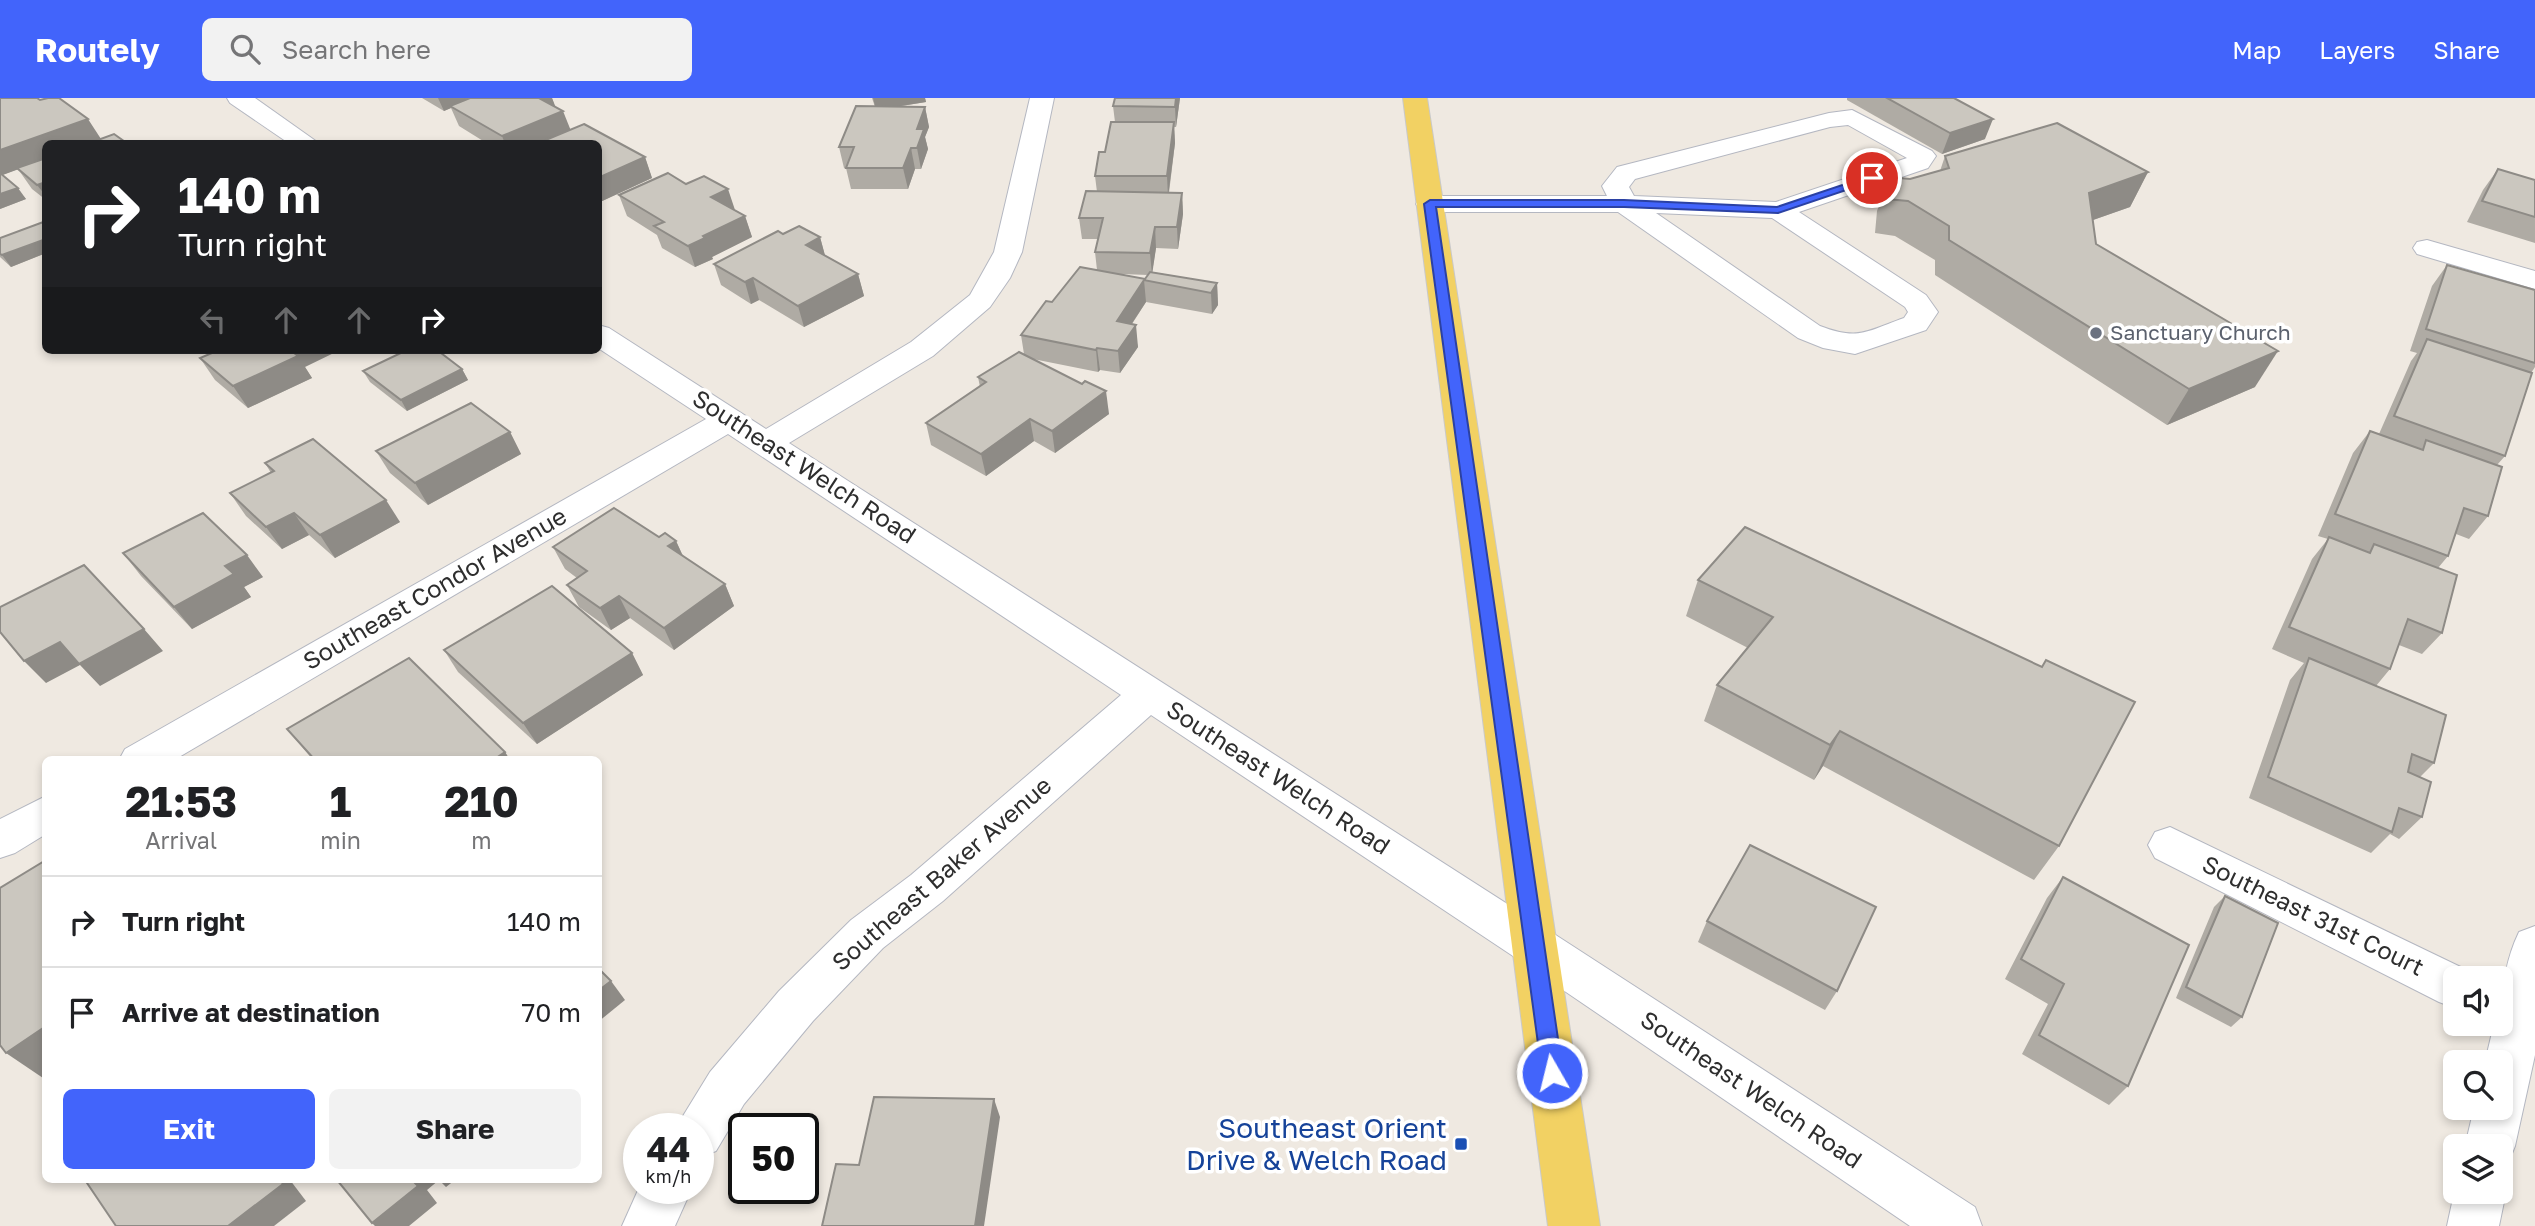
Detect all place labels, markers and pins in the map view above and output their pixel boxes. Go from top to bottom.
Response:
pin [1842,148,1902,208]
place label: Sanctuary Church [2110,319,2291,345]
marker: Sanctuary Church [2088,325,2104,341]
place label: Southeast Orient Drive & Welch Road [1186,1111,1447,1176]
marker: Southeast Orient Drive & Welch Road [1453,1136,1469,1152]

